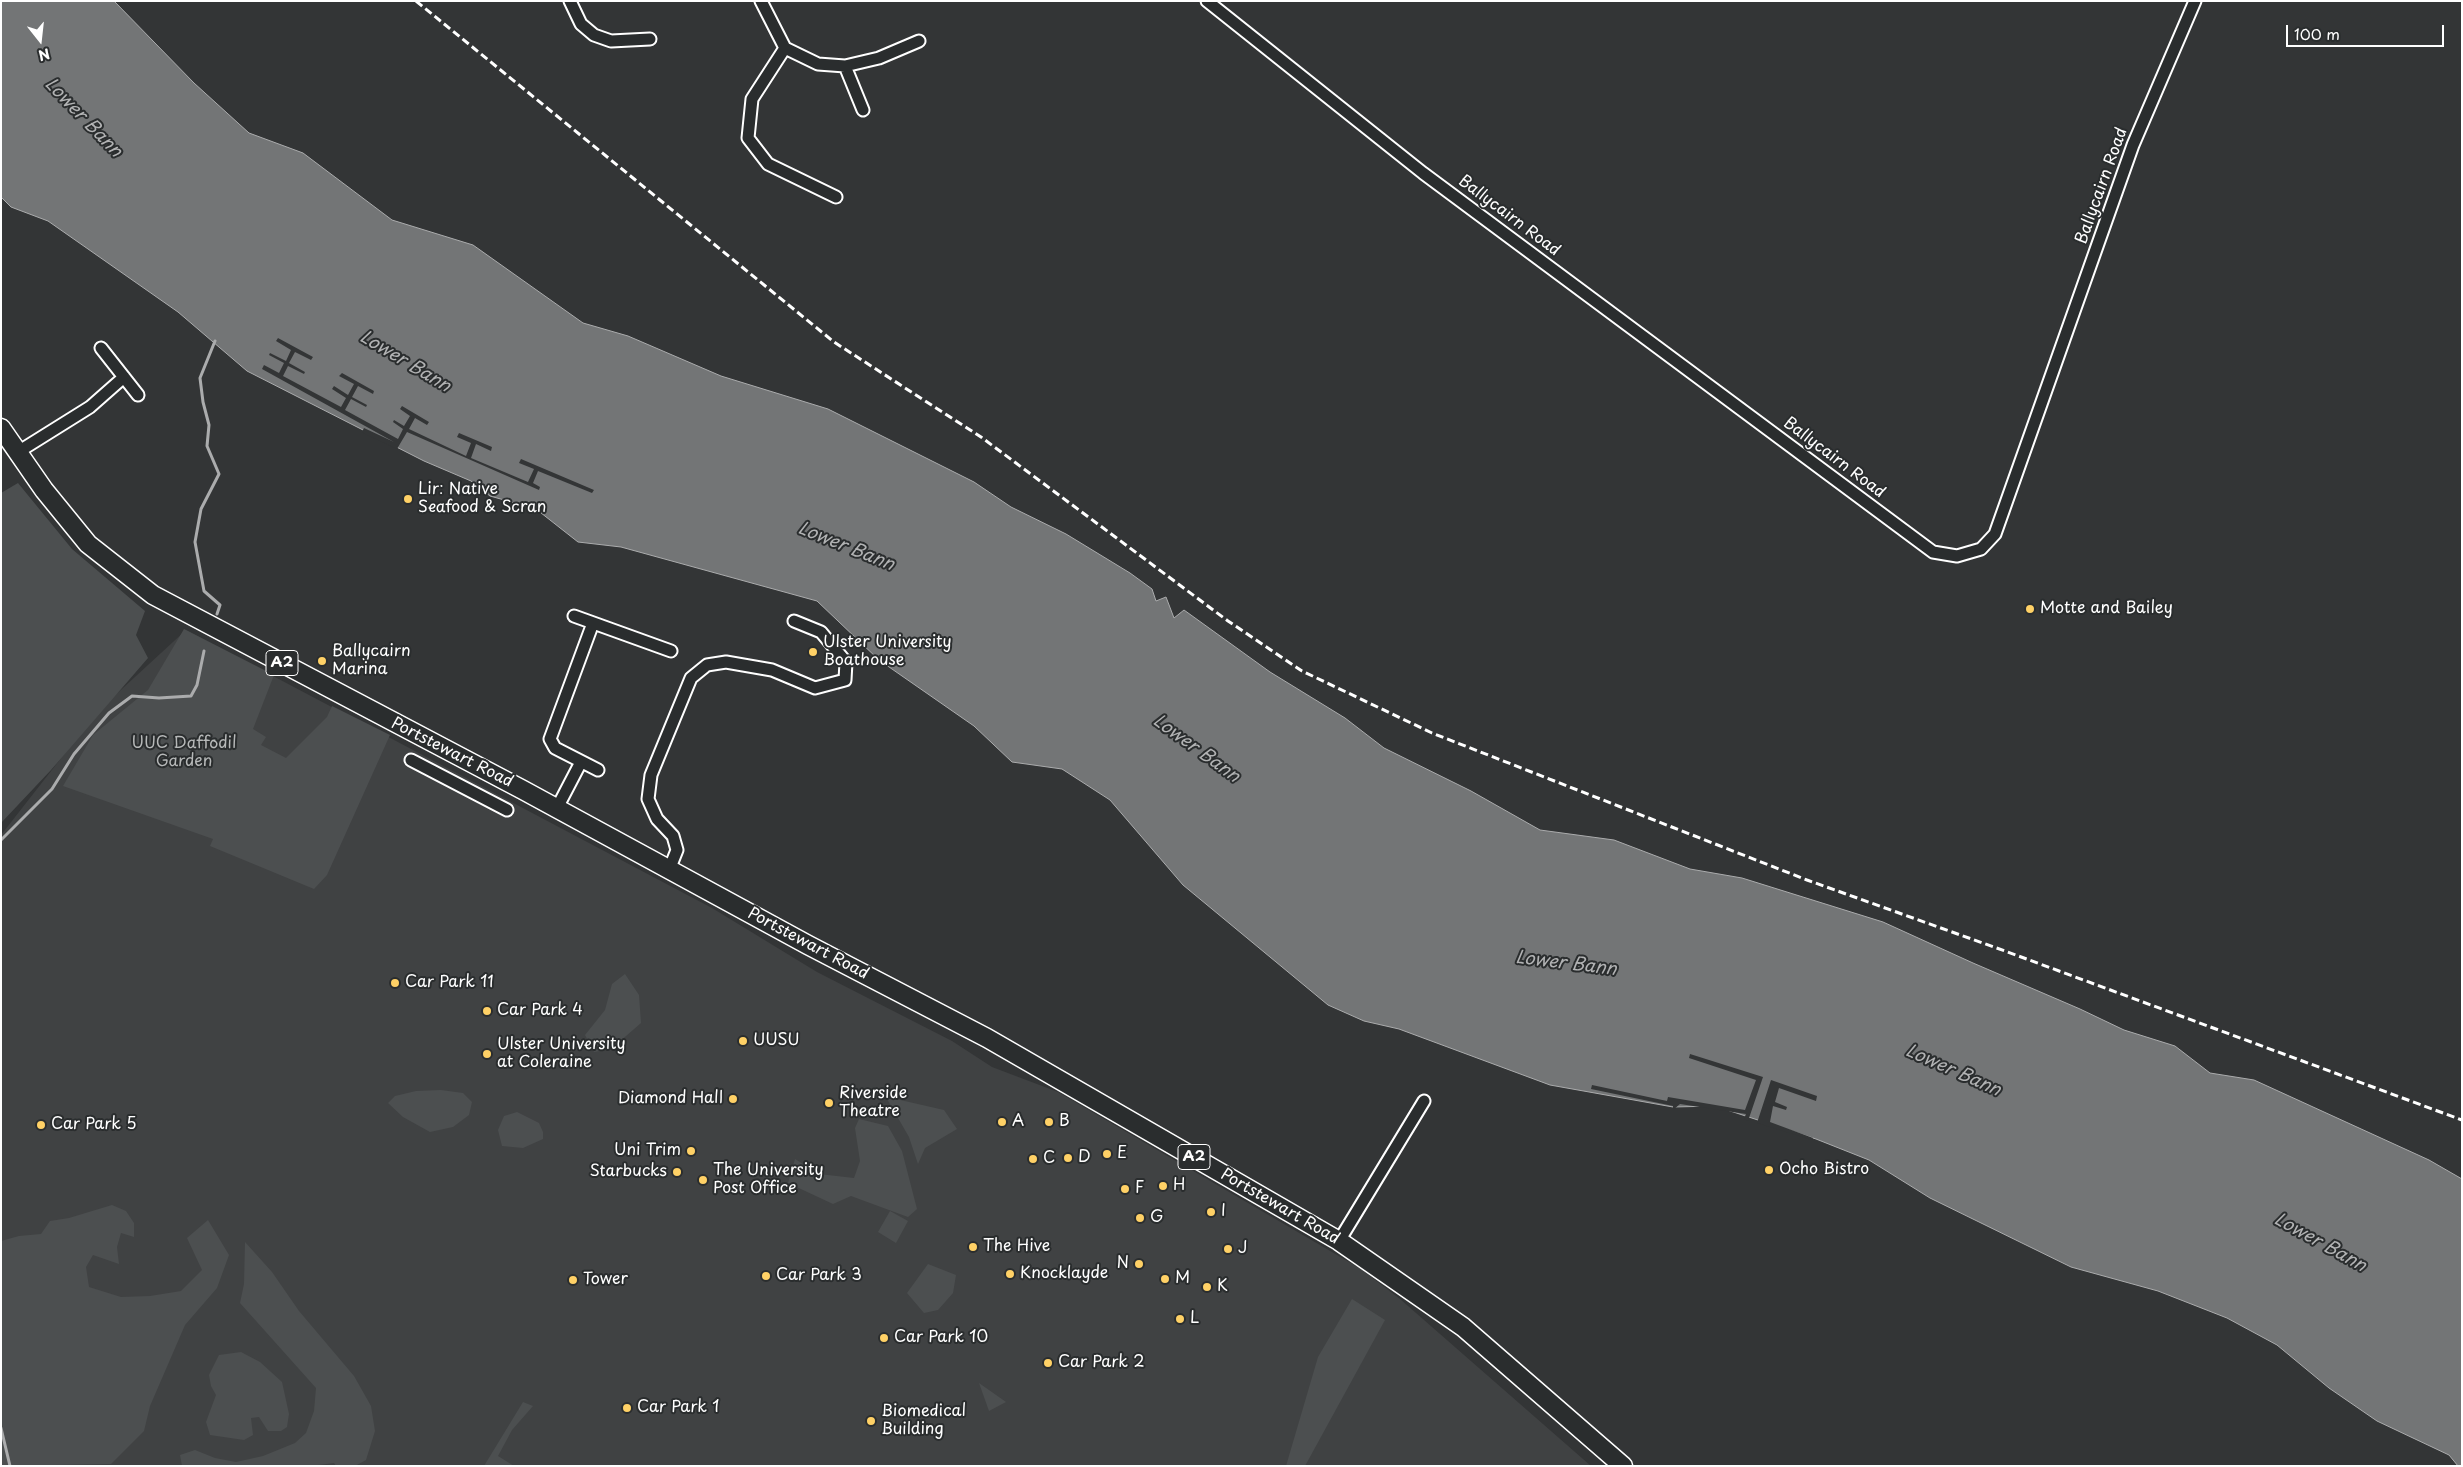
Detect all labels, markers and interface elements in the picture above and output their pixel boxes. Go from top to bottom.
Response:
north arrow [15,15,65,65]
scale bar [2288,15,2446,47]
text: 100 m [2294,22,2340,45]
text: N [36,43,52,67]
water label: Lower Bann [40,74,126,162]
street label: Ballycairn Road [2072,125,2132,247]
street label: Ballycairn Road [1454,171,1564,261]
water label: Lower Bann [356,327,454,397]
street label: Ballycairn Road [1779,413,1889,503]
place label: Lir: Native Seafood & Scran [418,480,546,518]
marker: Lir: Native Seafood & Scran [402,493,414,505]
water label: Lower Bann [795,518,897,576]
place label: Motte and Bailey [2040,599,2173,619]
marker: Motte and Bailey [2024,603,2036,615]
place label: Ulster University Boathouse [823,633,952,671]
place label: Ballycairn Marina [332,642,411,680]
marker: Ulster University Boathouse [807,646,819,658]
road number: A2 [266,650,298,676]
marker: Ballycairn Marina [316,655,328,667]
water label: Lower Bann [1149,710,1243,788]
street label: Portstewart Road [388,714,516,792]
park label: UUC Daffodil Garden [131,734,237,772]
street label: Portstewart Road [744,904,872,984]
water label: Lower Bann [1514,947,1618,981]
place label: Car Park 11 [405,973,494,993]
marker: Car Park 11 [389,977,401,989]
place label: Car Park 4 [497,1001,583,1021]
marker: Car Park 4 [481,1005,493,1017]
place label: UUSU [753,1031,800,1051]
place label: Ulster University at Coleraine [497,1035,626,1073]
marker: UUSU [737,1035,749,1047]
water label: Lower Bann [1902,1040,2004,1102]
marker: Ulster University at Coleraine [481,1048,493,1060]
place label: Riverside Theatre [839,1084,907,1122]
place label: Diamond Hall [618,1089,723,1109]
marker: Diamond Hall [727,1093,739,1105]
marker: Riverside Theatre [823,1097,835,1109]
place label: A [1012,1112,1024,1132]
place label: B [1059,1112,1070,1132]
place label: Car Park 5 [51,1115,136,1135]
marker: A [996,1116,1008,1128]
marker: B [1043,1116,1055,1128]
marker: Car Park 5 [35,1119,47,1131]
place label: Uni Trim [614,1141,681,1161]
place label: E [1117,1144,1127,1164]
road number: A2 [1178,1144,1210,1170]
marker: Uni Trim [685,1145,697,1157]
place label: D [1078,1148,1091,1168]
marker: E [1101,1148,1113,1160]
place label: C [1043,1149,1055,1169]
marker: D [1062,1152,1074,1164]
marker: C [1027,1153,1039,1165]
place label: Ocho Bistro [1779,1160,1869,1180]
place label: The University Post Office [713,1161,824,1199]
place label: Starbucks [590,1162,667,1182]
marker: Ocho Bistro [1763,1164,1775,1176]
street label: Portstewart Road [1217,1165,1343,1249]
marker: Starbucks [671,1166,683,1178]
marker: The University Post Office [697,1174,709,1186]
place label: H [1173,1176,1185,1196]
place label: F [1135,1179,1144,1199]
marker: H [1157,1180,1169,1192]
marker: F [1119,1183,1131,1195]
place label: I [1221,1202,1226,1222]
marker: I [1205,1206,1217,1218]
place label: G [1150,1208,1163,1228]
water label: Lower Bann [2270,1209,2370,1277]
marker: G [1134,1212,1146,1224]
place label: The Hive [983,1237,1050,1257]
place label: J [1238,1239,1248,1259]
marker: The Hive [967,1241,979,1253]
marker: J [1222,1243,1234,1255]
place label: N [1116,1254,1129,1274]
marker: N [1133,1258,1145,1270]
place label: Knocklayde [1020,1264,1108,1284]
place label: Car Park 3 [776,1266,862,1286]
marker: Knocklayde [1004,1268,1016,1280]
place label: M [1175,1269,1190,1289]
place label: Tower [583,1270,628,1290]
marker: Car Park 3 [760,1270,772,1282]
marker: M [1159,1273,1171,1285]
marker: Tower [567,1274,579,1286]
place label: K [1217,1277,1228,1297]
marker: K [1201,1281,1213,1293]
place label: L [1190,1309,1199,1329]
marker: L [1174,1313,1186,1325]
place label: Car Park 10 [894,1328,988,1348]
marker: Car Park 10 [878,1332,890,1344]
place label: Car Park 2 [1058,1353,1145,1373]
marker: Car Park 2 [1042,1357,1054,1369]
place label: Car Park 1 [637,1398,719,1418]
marker: Car Park 1 [621,1402,633,1414]
place label: Biomedical Building [881,1402,966,1440]
marker: Biomedical Building [865,1415,877,1427]

